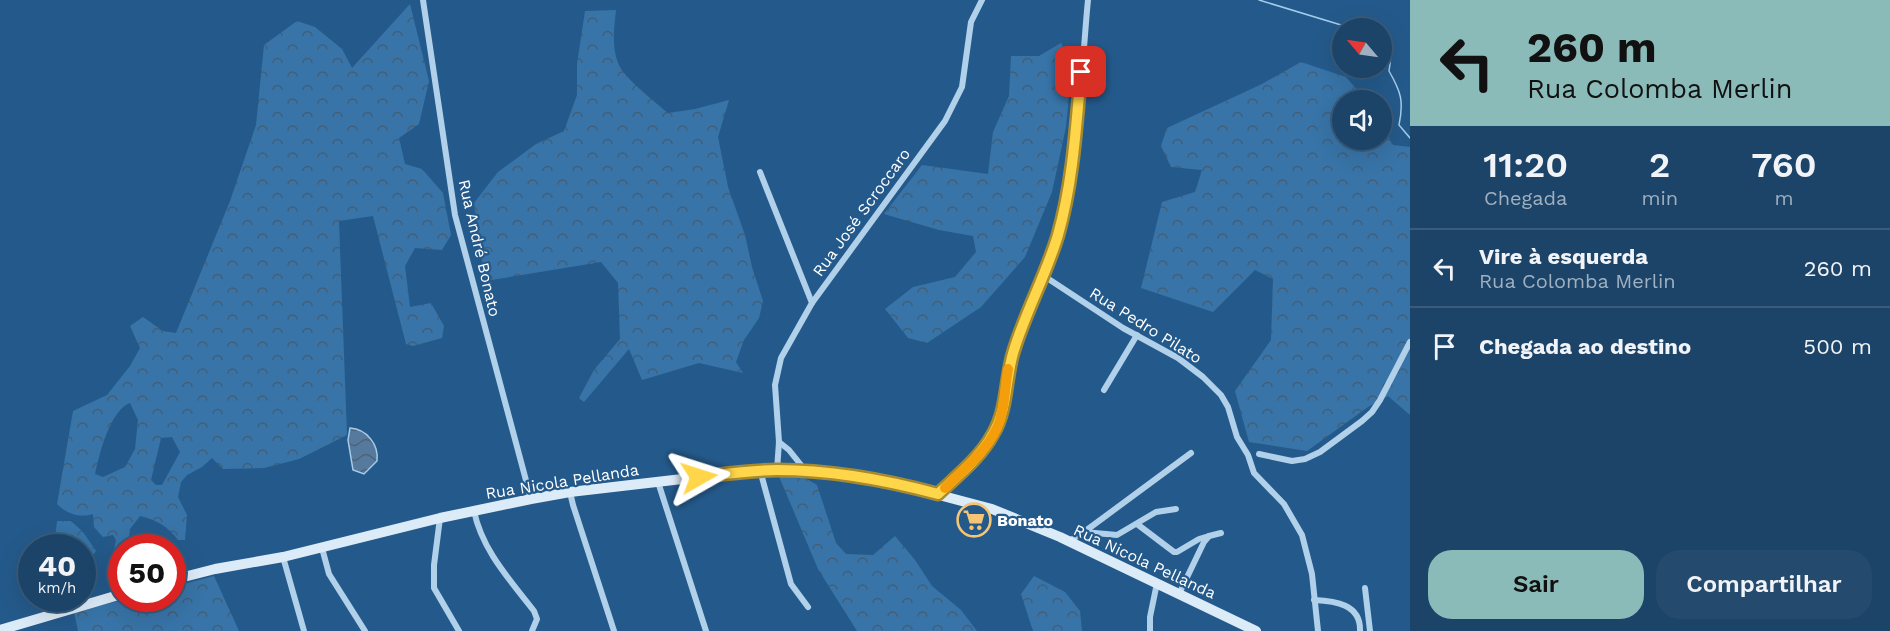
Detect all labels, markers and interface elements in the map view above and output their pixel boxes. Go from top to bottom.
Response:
north arrow [1332,18,1392,78]
map controls [1332,18,1392,150]
text: 260 m [1527,23,1657,72]
icon: left [1428,24,1506,102]
pin [1055,46,1106,97]
icon: arrive [1064,55,1097,88]
text: Rua Colomba Merlin [1527,73,1793,105]
button: sound [1332,90,1392,150]
text: 11:20 [1483,144,1568,186]
text: 2 [1649,144,1670,186]
text: 760 [1751,144,1817,186]
street label: Rua José Scroccaro [809,145,914,280]
street label: Rua André Bonato [454,178,505,319]
text: Chegada [1484,186,1567,210]
text: min [1641,186,1678,210]
text: m [1775,186,1794,210]
text: Vire à esquerda [1479,244,1648,269]
icon: left [1428,252,1461,285]
text: 260 m [1804,256,1872,281]
text: Rua Colomba Merlin [1479,269,1676,293]
street label: Rua Pedro Pilato [1086,283,1205,368]
icon: arrive [1428,330,1461,363]
text: Chegada ao destino [1479,334,1691,359]
text: 500 m [1803,334,1872,359]
position arrow [667,445,731,509]
street label: Rua Nicola Pellanda [484,460,640,503]
supermarket icon: Bonato [956,502,992,538]
place label: Bonato [997,511,1053,530]
street label: Rua Nicola Pellanda [1071,520,1219,603]
speed limit sign: 50 [108,534,186,612]
text: 40 [38,548,76,583]
button: Sair [1428,550,1644,619]
button: Compartilhar [1656,550,1872,619]
text: km/h [38,579,76,597]

